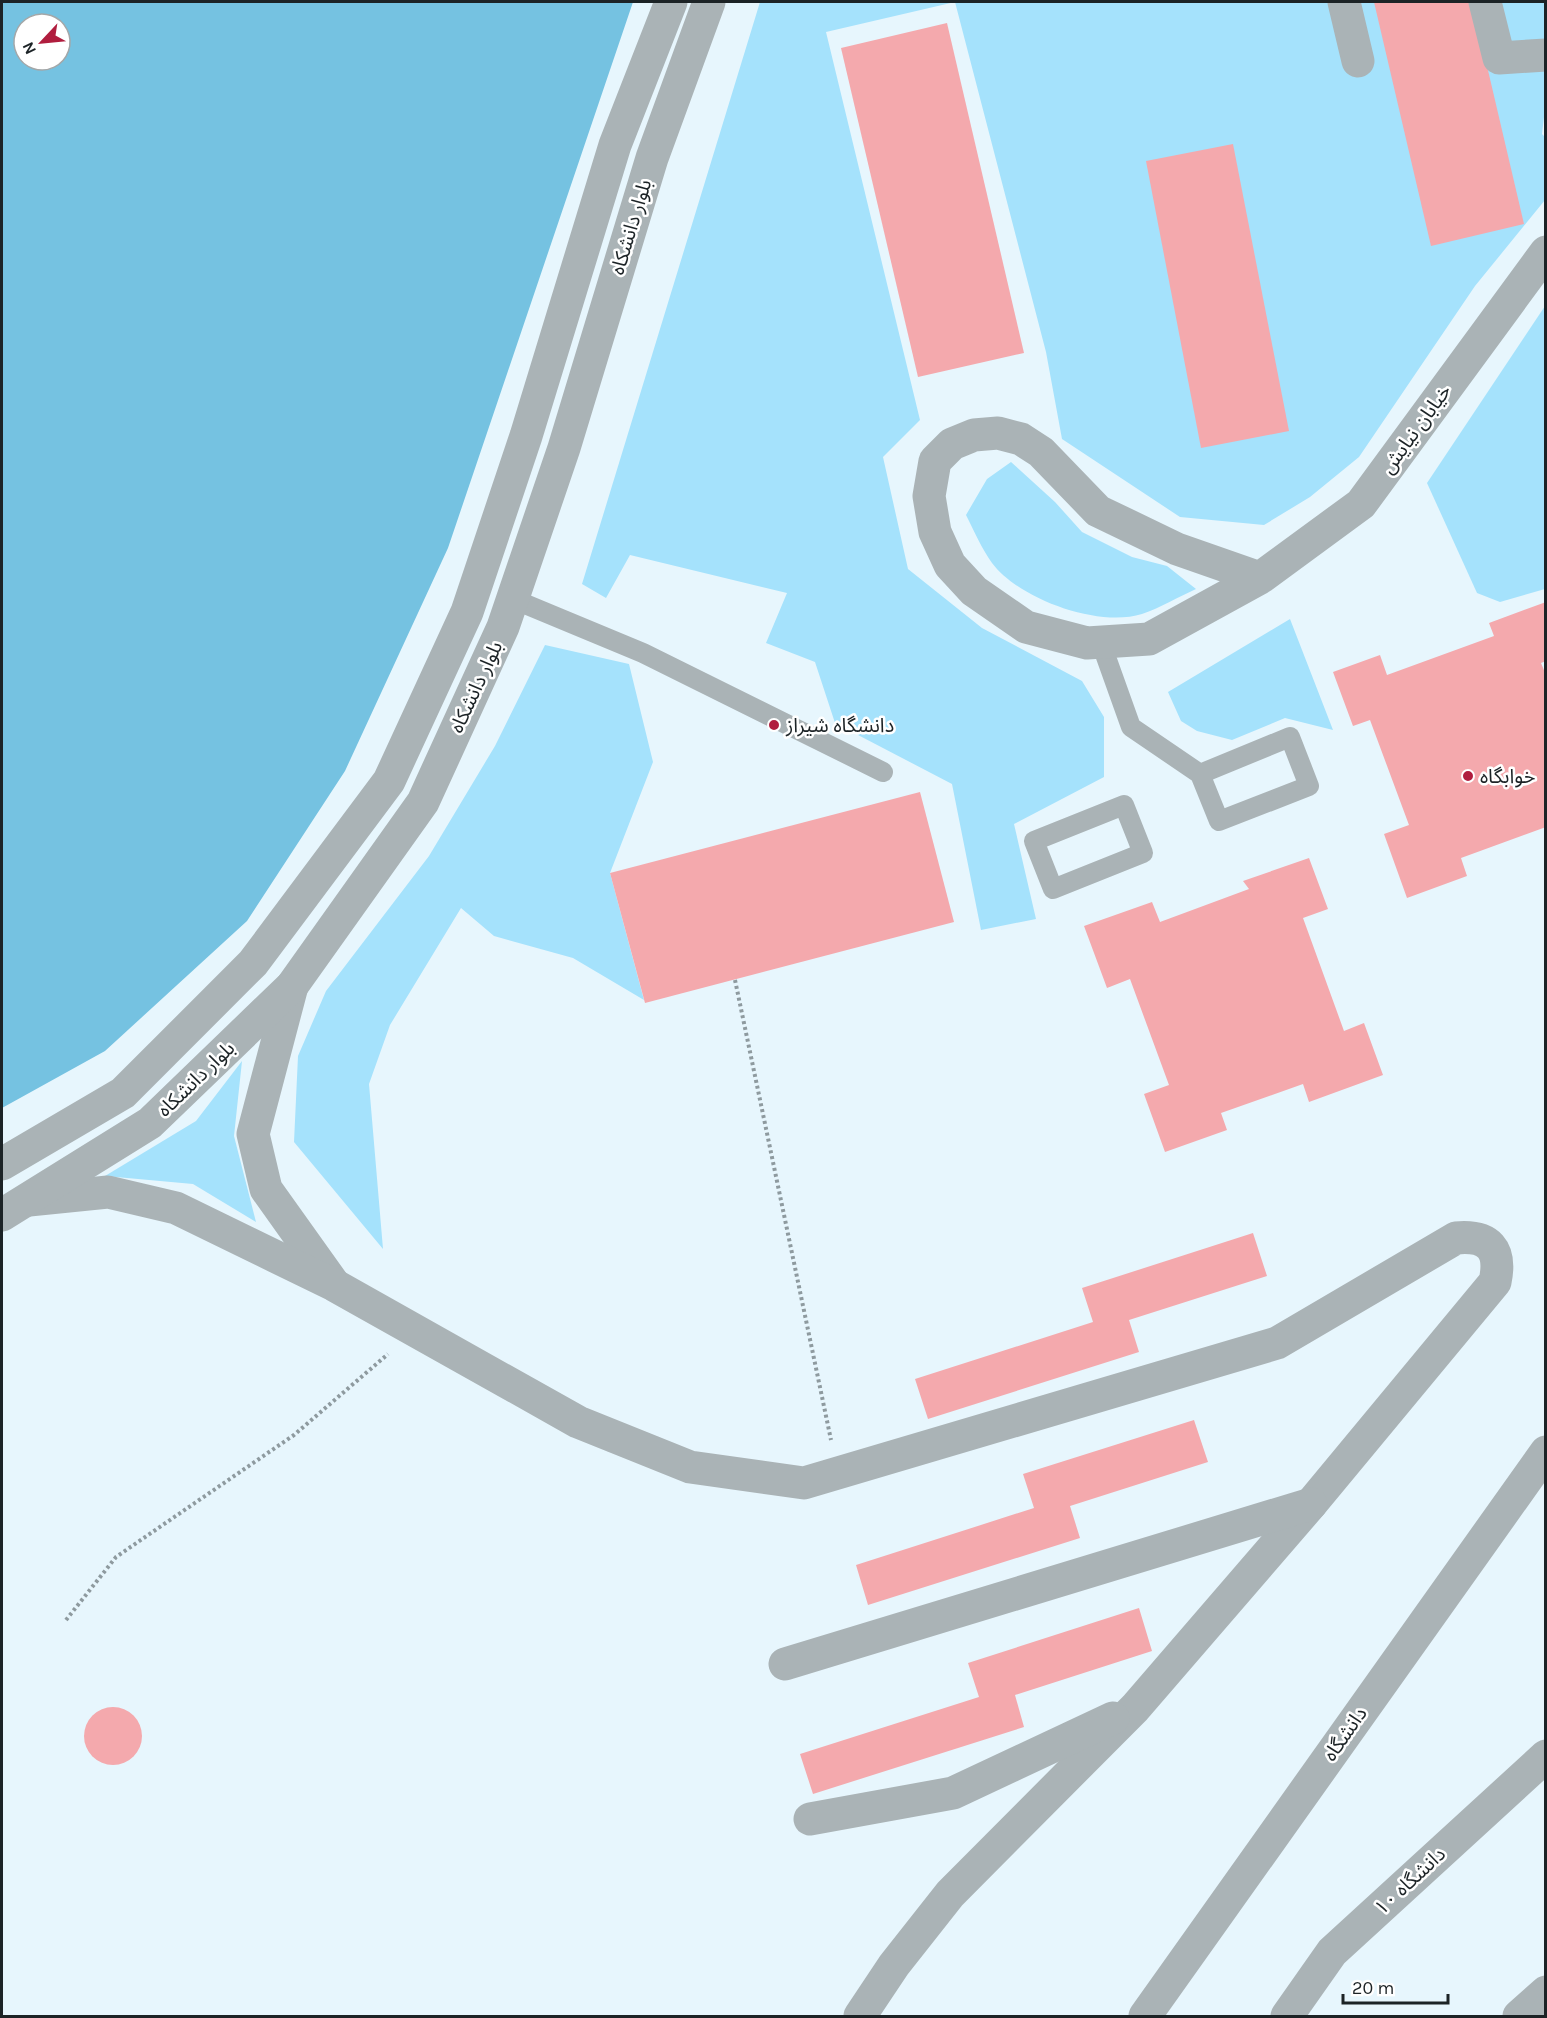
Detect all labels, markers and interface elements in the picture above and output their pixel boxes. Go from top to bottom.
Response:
north arrow [12,12,72,72]
text: N [18,39,40,58]
street label: بلوار دانشکاه [606,177,656,277]
street label: خیابان نیایش [1376,380,1456,478]
street label: بلوار دانشکاه [445,638,507,736]
place label: دانشگاه شیراز [785,714,894,737]
marker: دانشگاه شیراز [767,718,781,732]
place label: خوابگاه [1480,765,1535,788]
marker: خوابگاه [1461,769,1475,783]
street label: بلوار دانشکاه [153,1037,239,1121]
street label: دانشگاه [1318,1703,1372,1765]
street label: ۱۰ دانشگاه [1370,1842,1450,1920]
scale bar [1343,1967,1448,2005]
text: 20 m [1352,1977,1394,1999]

